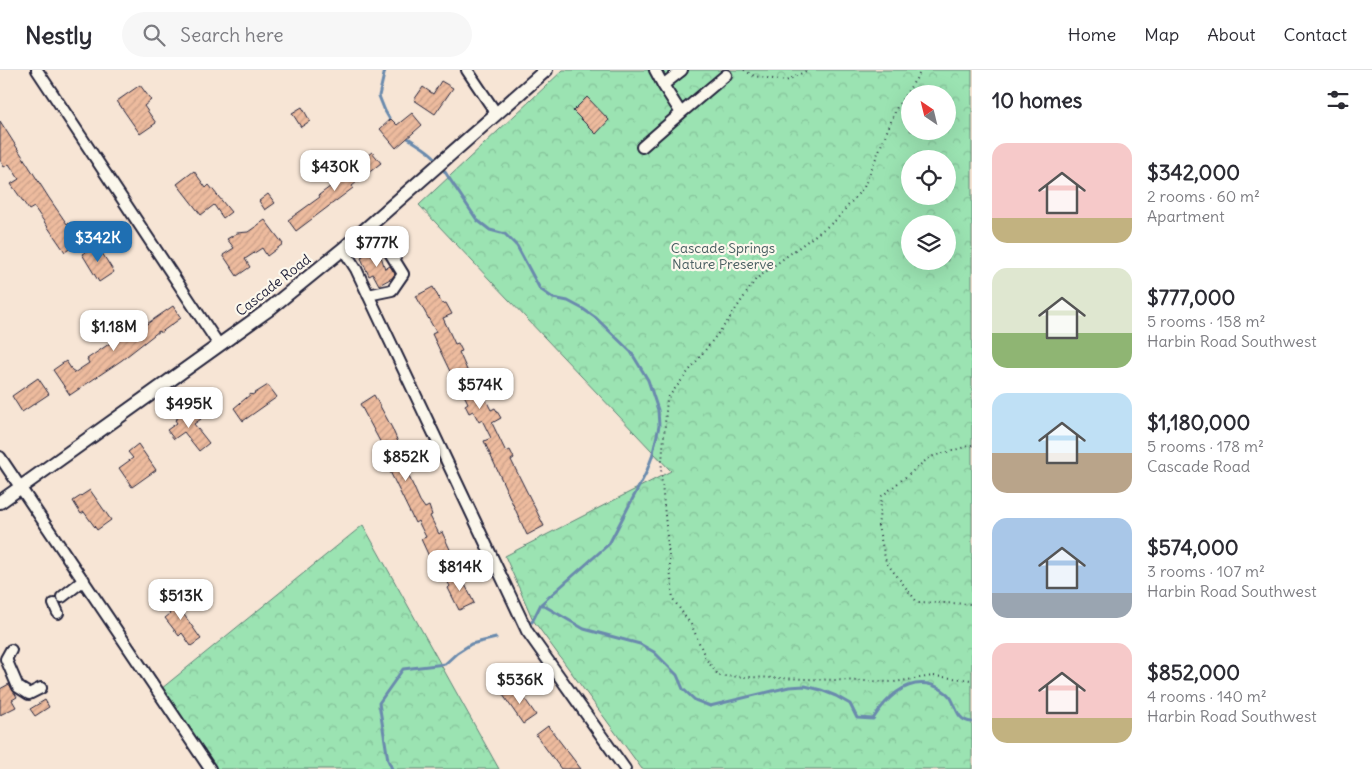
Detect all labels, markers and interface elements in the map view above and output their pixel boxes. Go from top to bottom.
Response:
search box [122,12,472,57]
text: Nestly [25,20,92,50]
icon: search [140,21,168,49]
text: Search here [180,23,283,47]
text: Home [1068,23,1116,46]
text: Map [1144,23,1179,46]
text: About [1207,23,1255,46]
text: Contact [1283,23,1347,46]
north arrow [901,85,956,140]
map controls [901,85,956,270]
icon: filters [1324,86,1352,114]
text: 10 homes [992,87,1082,114]
pin: $430K [300,150,370,192]
button: locate [901,150,956,205]
text: $430K [311,156,359,176]
text: $342,000 [1147,159,1240,186]
icon: home [1032,163,1092,223]
text: 2 rooms · 60 m² [1147,186,1260,206]
text: Apartment [1147,206,1225,226]
button: layers [901,215,956,270]
pin: $342K [63,220,133,263]
pin: $777K [342,226,412,268]
text: $342K [75,227,121,247]
text: $777K [356,232,398,252]
park label: Cascade Springs Nature Preserve [671,239,775,273]
street label: Cascade Road [232,250,314,320]
text: $777,000 [1147,284,1235,311]
icon: home [1032,288,1092,348]
pin: $1.18M [73,310,155,352]
text: 5 rooms · 158 m² [1147,311,1265,331]
text: $1.18M [91,316,137,336]
text: Harbin Road Southwest [1147,331,1317,351]
pin: $574K [445,368,515,410]
text: $574K [458,374,502,394]
pin: $495K [154,386,224,429]
text: $495K [166,393,212,413]
text: $1,180,000 [1147,409,1250,436]
icon: home [1032,413,1092,473]
text: 5 rooms · 178 m² [1147,436,1264,456]
pin: $852K [371,440,441,482]
text: $852K [383,446,429,466]
text: Cascade Road [1147,456,1250,476]
text: $574,000 [1147,534,1239,561]
icon: home [1032,538,1092,598]
pin: $814K [425,550,495,592]
text: $814K [438,556,482,576]
text: 3 rooms · 107 m² [1147,561,1265,581]
pin: $513K [146,578,216,621]
text: Harbin Road Southwest [1147,581,1317,601]
text: $513K [159,585,203,605]
text: $852,000 [1147,659,1240,686]
pin: $536K [485,662,555,705]
icon: home [1032,663,1092,723]
text: $536K [497,669,543,689]
text: 4 rooms · 140 m² [1147,686,1267,706]
text: Harbin Road Southwest [1147,706,1317,726]

